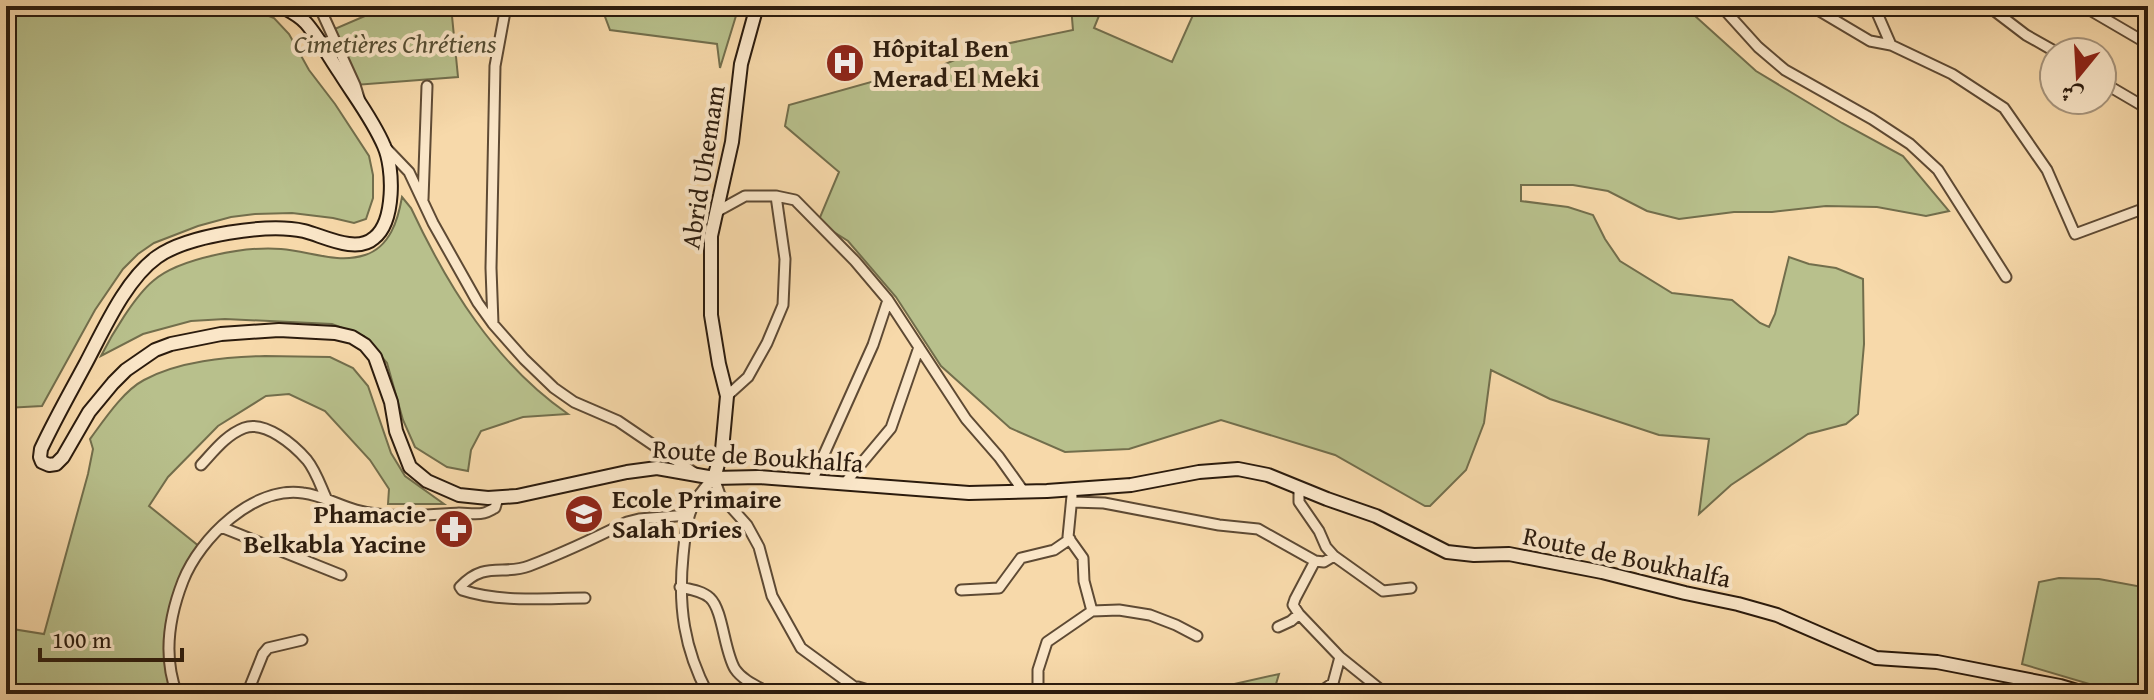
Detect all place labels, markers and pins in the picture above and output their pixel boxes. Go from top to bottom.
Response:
place label: Hôpital Ben Merad El Meki [873,28,1039,97]
hospital icon: Hôpital Ben Merad El Meki [824,42,866,84]
place label: Ecole Primaire Salah Dries [612,479,782,548]
school or university icon: Ecole Primaire Salah Dries [563,493,605,535]
place label: Phamacie Belkabla Yacine [244,494,426,563]
pharmacy icon: Phamacie Belkabla Yacine [433,508,475,550]

